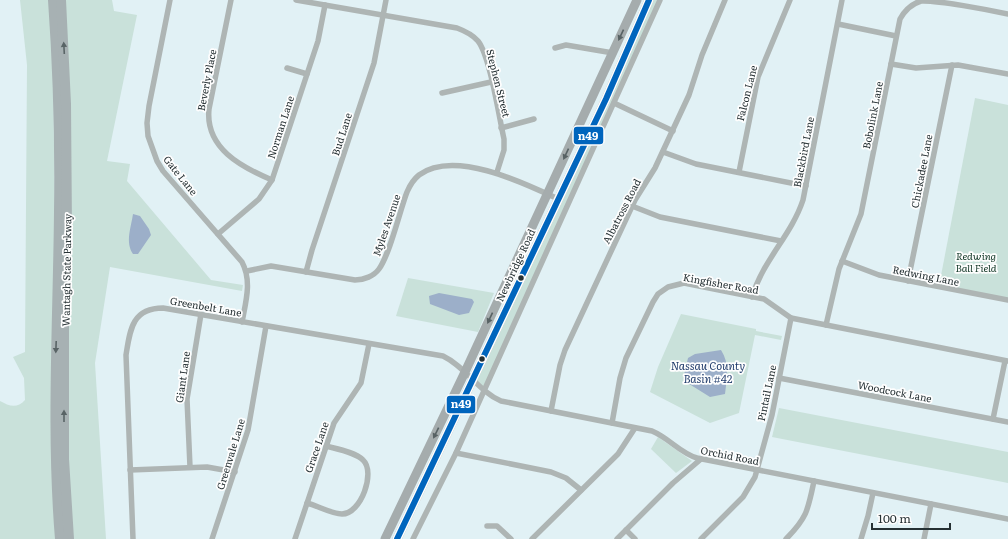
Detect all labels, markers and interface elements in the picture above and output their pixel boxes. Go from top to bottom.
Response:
one-way arrow [618,30,624,41]
one-way arrow [61,42,68,54]
street label: Stephen Street [483,47,515,119]
street label: Beverly Place [193,48,219,112]
street label: Falcon Lane [732,63,760,123]
street label: Bobolink Lane [858,80,886,150]
street label: Norman Lane [263,94,297,160]
street label: Bud Lane [327,111,355,157]
street label: Blackbird Lane [789,115,817,189]
line badge: n49 [573,126,604,145]
text: n49 [578,127,598,143]
street label: Chickadee Lane [906,133,936,209]
one-way arrow [563,148,569,159]
street label: Gate Lane [160,152,202,198]
street label: Albatross Road [598,176,644,246]
street label: Myles Avenue [368,192,404,258]
street label: Wantagh State Parkway [58,213,74,327]
street label: Newbridge Road [492,226,538,304]
park label: Redwing Ball Field [956,248,997,275]
street label: Redwing Lane [891,261,961,289]
street label: Kingfisher Road [682,269,760,297]
unlabelled marker [516,273,526,283]
street label: Greenbelt Lane [169,292,243,320]
one-way arrow [487,313,493,324]
one-way arrow [52,341,59,353]
street label: Giant Lane [171,350,193,404]
unlabelled marker [477,354,487,364]
water label: Nassau County Basin #42 [671,357,745,386]
street label: Pintail Lane [753,364,779,422]
street label: Woodcock Lane [857,376,933,406]
line badge: n49 [446,395,476,414]
text: n49 [451,395,471,411]
one-way arrow [61,409,67,422]
street label: Greenvale Lane [212,417,248,491]
street label: Grace Lane [300,419,332,475]
one-way arrow [433,427,439,438]
street label: Orchid Road [699,442,761,468]
scale bar [872,505,950,531]
text: 100 m [878,509,911,527]

